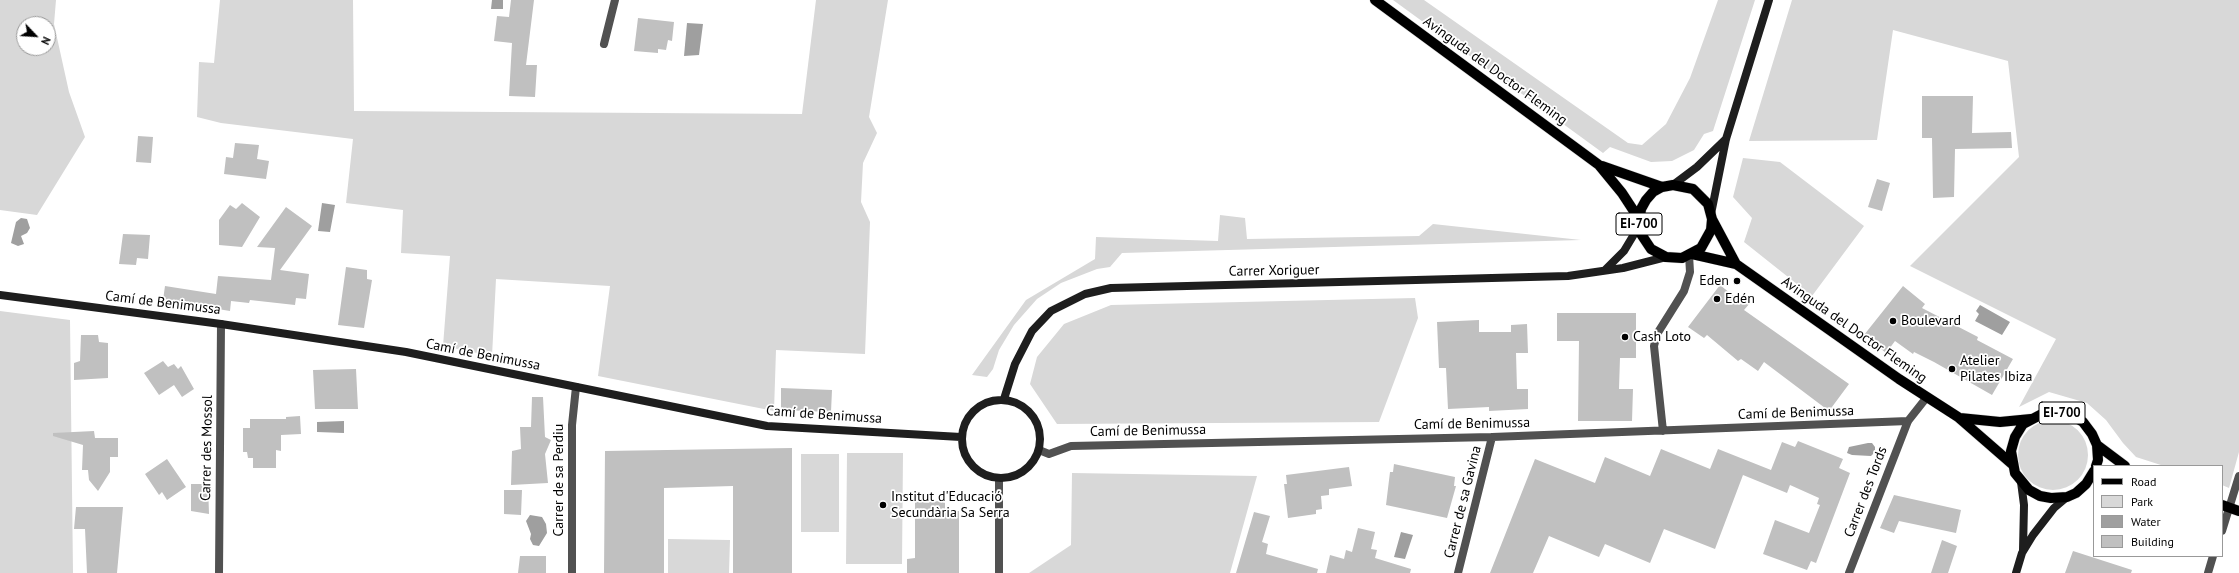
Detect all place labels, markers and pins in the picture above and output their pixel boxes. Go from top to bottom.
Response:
place label: Eden [1699,273,1729,289]
marker: Eden [1732,276,1742,286]
place label: Edén [1725,291,1755,307]
marker: Edén [1712,294,1722,304]
place label: Boulevard [1901,313,1961,329]
marker: Boulevard [1888,316,1898,326]
place label: Cash Loto [1633,329,1691,345]
marker: Cash Loto [1620,332,1630,342]
place label: Atelier Pilates Ibiza [1960,353,2033,386]
marker: Atelier Pilates Ibiza [1947,364,1957,374]
place label: Institut d'Educació Secundària Sa Serra [891,489,1010,522]
marker: Institut d'Educació Secundària Sa Serra [878,500,888,510]

